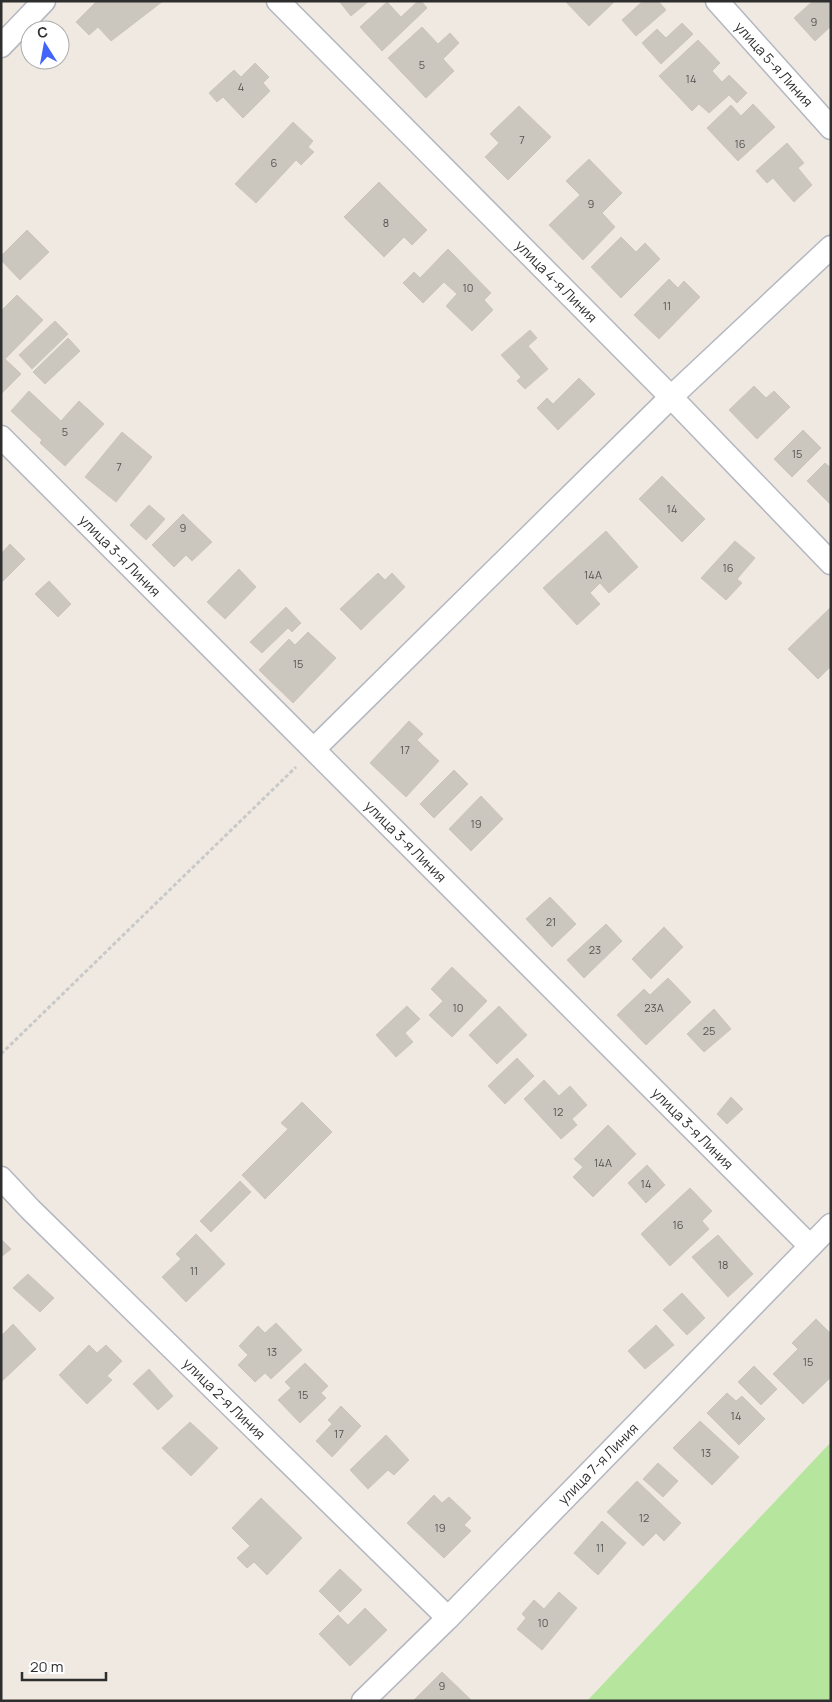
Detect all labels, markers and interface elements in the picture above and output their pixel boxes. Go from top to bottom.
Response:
house number: 9 [811,14,818,29]
street label: улица 5-я Линия [731,17,818,111]
north arrow [20,20,70,70]
text: С [36,21,49,42]
house number: 5 [419,57,425,72]
house number: 14 [686,71,696,86]
house number: 4 [238,79,244,94]
house number: 7 [519,132,525,147]
house number: 16 [734,136,746,151]
house number: 6 [271,155,278,170]
house number: 9 [588,196,595,211]
house number: 8 [383,215,389,230]
street label: улица 4-я Линия [512,236,602,326]
house number: 10 [462,280,474,295]
house number: 11 [663,298,671,313]
house number: 5 [62,424,68,439]
house number: 15 [792,446,802,461]
house number: 7 [116,459,122,474]
house number: 14 [667,501,677,516]
street label: улица 3-я Линия [75,510,165,600]
house number: 9 [180,520,187,535]
house number: 16 [722,560,734,575]
house number: 14А [584,567,602,582]
house number: 15 [293,656,303,671]
house number: 17 [400,742,410,757]
street label: улица 3-я Линия [361,796,451,886]
house number: 19 [470,816,482,831]
house number: 21 [546,914,556,929]
house number: 23 [589,942,601,957]
house number: 10 [452,1000,464,1015]
house number: 23А [644,1000,664,1015]
house number: 25 [703,1023,715,1038]
street label: улица 3-я Линия [648,1083,738,1173]
house number: 12 [553,1104,563,1119]
house number: 14А [594,1155,612,1170]
house number: 14 [641,1176,651,1191]
house number: 16 [672,1217,684,1232]
house number: 18 [718,1257,728,1272]
house number: 11 [190,1263,198,1278]
house number: 13 [267,1344,277,1359]
street label: улица 2-я Линия [179,1354,270,1443]
house number: 15 [803,1354,813,1369]
house number: 15 [298,1387,308,1402]
house number: 14 [731,1408,741,1423]
street label: улица 7-я Линия [554,1418,642,1509]
house number: 17 [334,1426,344,1441]
house number: 13 [701,1445,711,1460]
house number: 12 [639,1510,649,1525]
house number: 19 [434,1520,446,1535]
house number: 11 [596,1540,604,1555]
house number: 10 [537,1615,549,1630]
scale bar [22,1650,106,1682]
text: 20 m [30,1656,63,1677]
house number: 9 [439,1678,446,1693]

